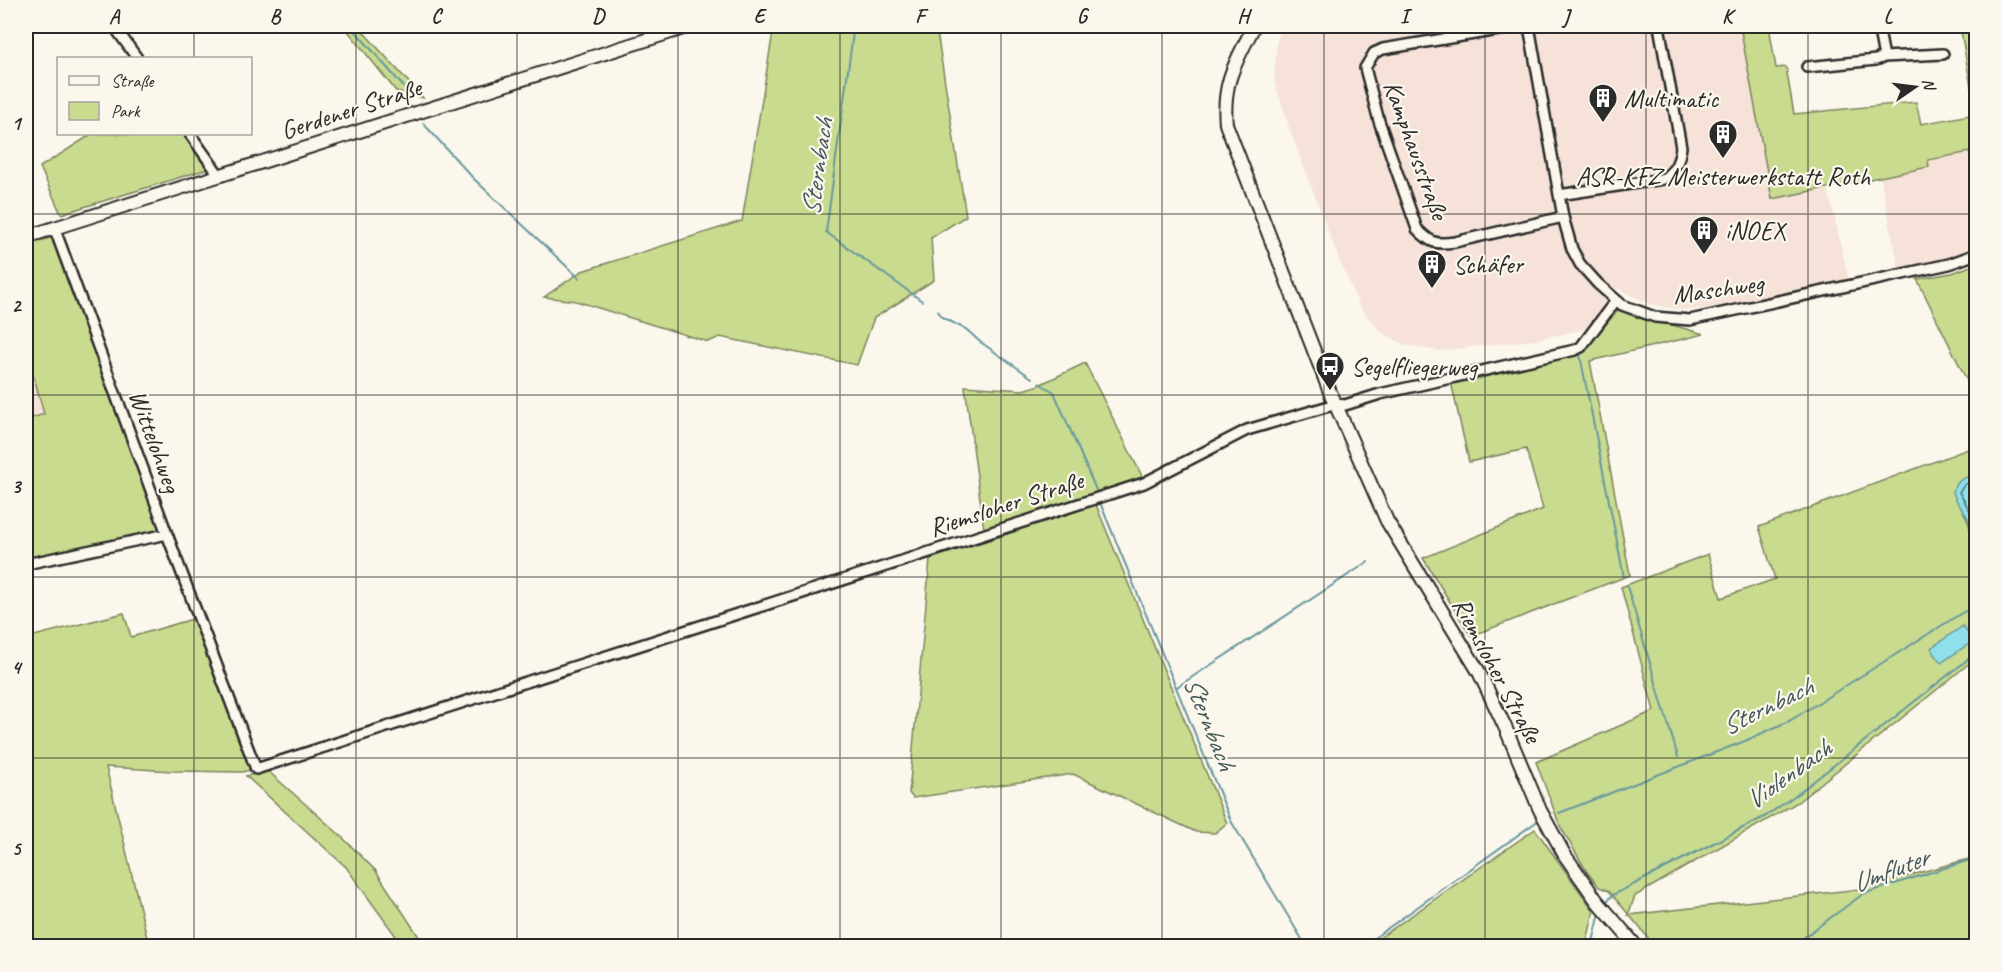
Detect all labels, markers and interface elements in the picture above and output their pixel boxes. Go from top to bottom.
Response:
text: A [109,4,121,29]
text: B [270,4,282,29]
text: C [431,4,443,29]
text: D [592,4,606,29]
text: E [754,4,768,29]
text: F [915,4,929,29]
text: G [1077,4,1090,29]
text: H [1237,4,1252,29]
text: I [1400,4,1413,29]
text: J [1561,4,1573,29]
text: K [1722,4,1736,29]
text: L [1884,4,1894,29]
legend [57,57,252,135]
north arrow [1885,57,1945,117]
text: Straße [111,70,155,92]
street label: Gerdener Straße [277,70,428,147]
street label: Kamphausstraße [1376,76,1457,226]
text: N [1918,76,1940,94]
building icon: Multimatic [1587,82,1619,124]
place label: Multimatic [1624,82,1719,115]
text: Park [111,100,141,122]
text: 1 [12,111,23,136]
water label: Sternbach [793,115,841,218]
building icon: ASR-KFZ Meisterwerkstatt Roth [1707,118,1739,160]
place label: ASR-KFZ Meisterwerkstatt Roth [1576,160,1871,193]
building icon: iNOEX [1688,214,1720,256]
place label: iNOEX [1725,214,1788,247]
building icon: Schäfer [1416,248,1448,290]
place label: Schäfer [1453,248,1525,281]
street label: Maschweg [1671,266,1767,312]
text: 2 [12,293,23,318]
bus stop icon: Segelfliegerweg [1314,350,1346,392]
place label: Segelfliegerweg [1351,350,1479,383]
street label: Wittelohweg [121,385,189,498]
street label: Riemsloher Straße [925,463,1090,544]
text: 3 [12,474,23,499]
street label: Riemsloher Straße [1445,592,1550,751]
text: 4 [12,655,24,680]
water label: Sternbach [1716,669,1820,743]
water label: Sternbach [1176,671,1245,776]
water label: Violenbach [1738,730,1839,817]
text: 5 [12,836,23,861]
water label: Umfluter [1847,838,1937,900]

